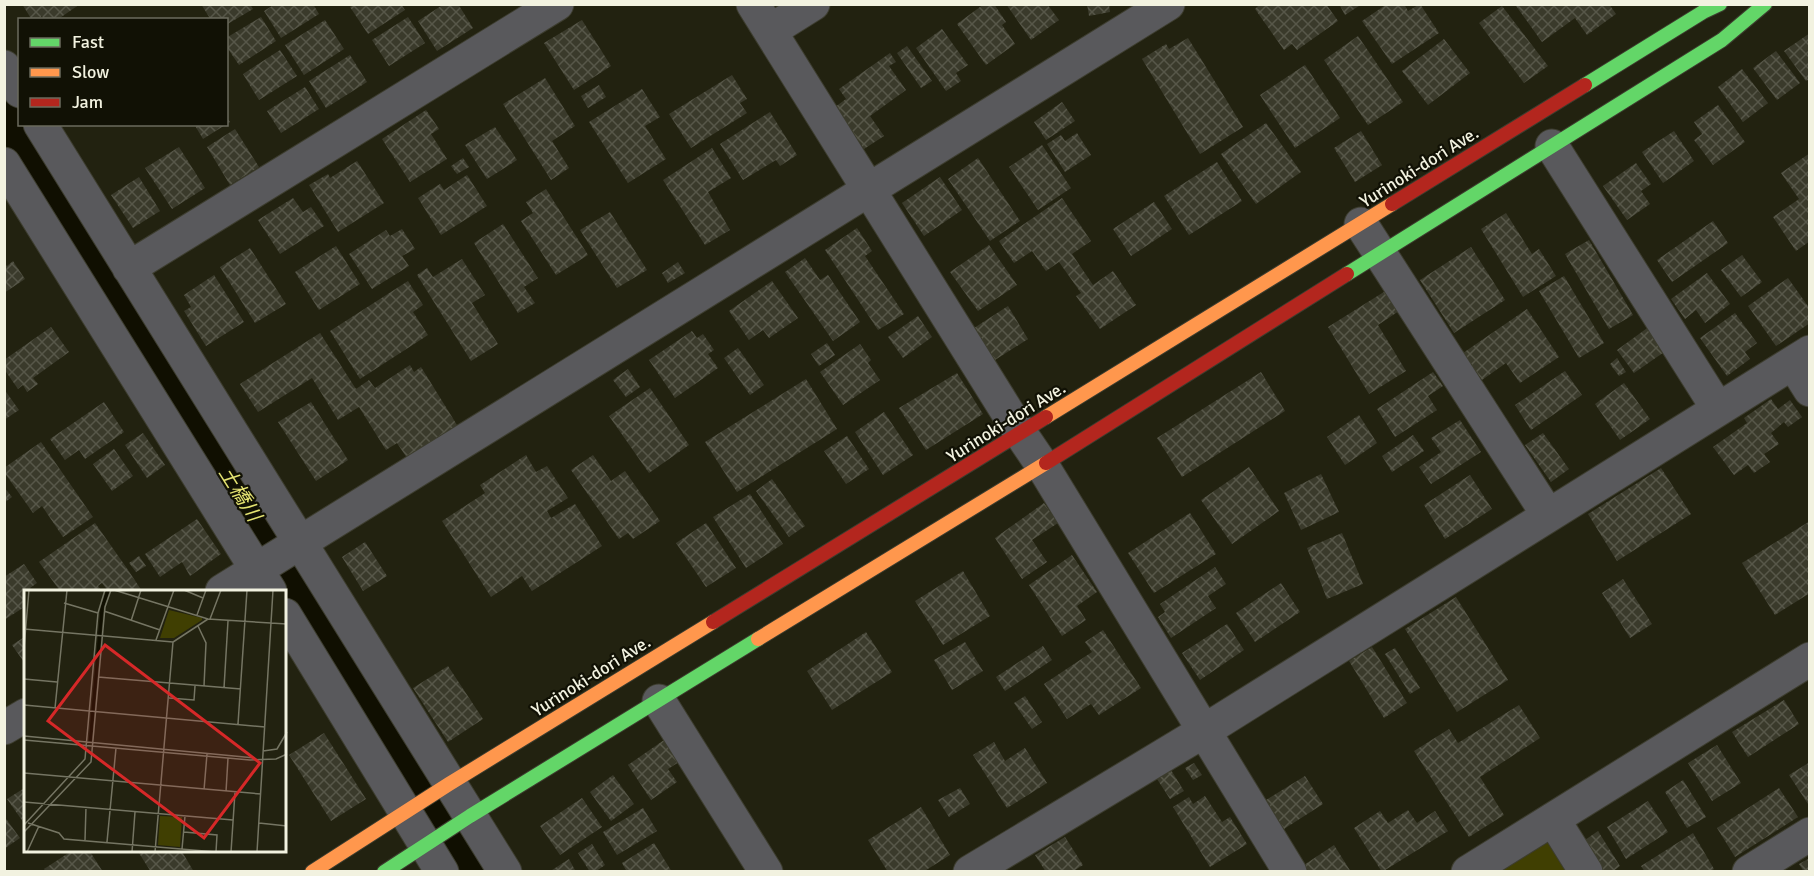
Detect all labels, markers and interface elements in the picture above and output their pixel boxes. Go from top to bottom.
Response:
legend [18,18,228,126]
text: Fast [72,31,104,53]
text: Slow [72,61,109,83]
text: Jam [72,91,103,113]
street label: Yurinoki-dori Ave. [1355,122,1483,212]
street label: Yurinoki-dori Ave. [942,377,1070,467]
water label: 土橋川 [214,462,268,528]
inset map [24,590,286,852]
street label: Yurinoki-dori Ave. [527,631,655,721]

